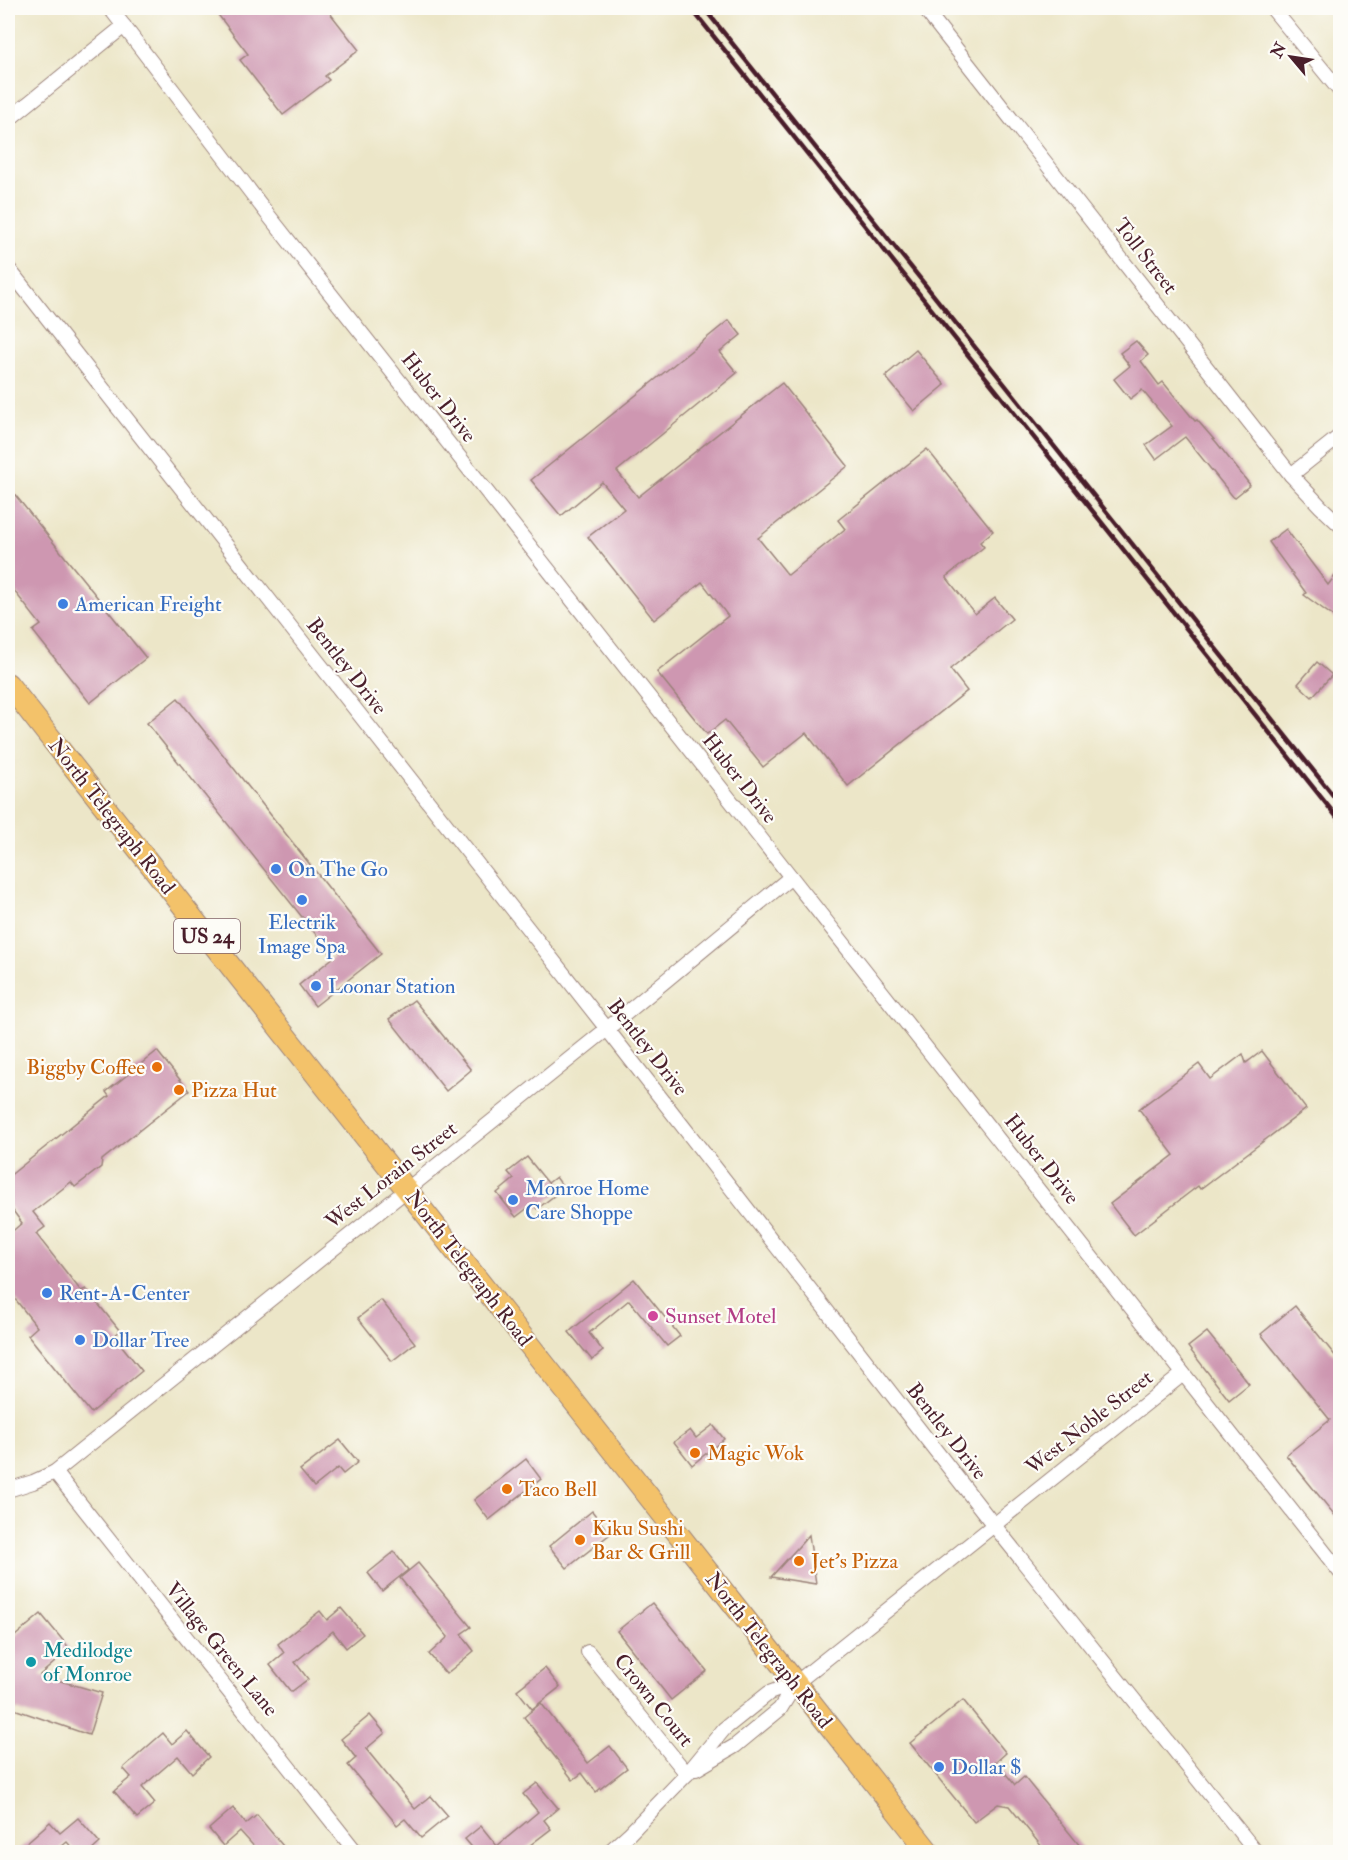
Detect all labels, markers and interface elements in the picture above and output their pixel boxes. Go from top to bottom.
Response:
north arrow [1261,27,1321,87]
text: N [1266,39,1291,62]
street label: Toll Street [1108,213,1184,300]
street label: Huber Drive [395,347,482,448]
place label: American Freight [74,591,222,618]
marker: American Freight [56,597,70,611]
street label: Bentley Drive [300,612,393,720]
street label: Huber Drive [696,728,783,829]
street label: North Telegraph Road [42,733,181,900]
place label: On The Go [288,856,388,883]
marker: On The Go [269,862,283,876]
marker: Electrik Image Spa [295,893,309,907]
place label: Electrik Image Spa [258,909,346,960]
road number: US 24 [174,919,240,953]
place label: Loonar Station [328,973,456,1000]
marker: Loonar Station [309,979,323,993]
street label: Bentley Drive [601,993,694,1101]
place label: Biggby Coffee [26,1054,145,1081]
marker: Biggby Coffee [150,1060,164,1074]
place label: Pizza Hut [191,1077,277,1104]
marker: Pizza Hut [172,1083,186,1097]
street label: Huber Drive [998,1109,1085,1210]
street label: West Lorain Street [319,1115,463,1236]
place label: Monroe Home Care Shoppe [525,1175,649,1226]
street label: North Telegraph Road [399,1185,538,1352]
marker: Monroe Home Care Shoppe [506,1193,520,1207]
place label: Rent-A-Center [59,1280,190,1307]
marker: Rent-A-Center [40,1286,54,1300]
place label: Sunset Motel [665,1303,777,1330]
marker: Sunset Motel [646,1309,660,1323]
place label: Dollar Tree [92,1327,190,1354]
marker: Dollar Tree [73,1333,87,1347]
street label: West Noble Street [1019,1364,1159,1481]
street label: Bentley Drive [900,1377,993,1485]
place label: Magic Wok [707,1440,804,1467]
marker: Magic Wok [688,1446,702,1460]
place label: Taco Bell [519,1476,598,1503]
marker: Taco Bell [500,1482,514,1496]
place label: Kiku Sushi Bar & Grill [592,1515,691,1566]
marker: Kiku Sushi Bar & Grill [573,1533,587,1547]
place label: Jet's Pizza [810,1548,898,1575]
marker: Jet's Pizza [792,1554,806,1568]
street label: North Telegraph Road [699,1567,838,1734]
street label: Village Green Lane [159,1577,284,1722]
place label: Medilodge of Monroe [43,1637,133,1688]
street label: Crown Court [608,1648,699,1753]
marker: Medilodge of Monroe [24,1655,38,1669]
place label: Dollar $ [951,1754,1022,1781]
marker: Dollar $ [932,1760,946,1774]

